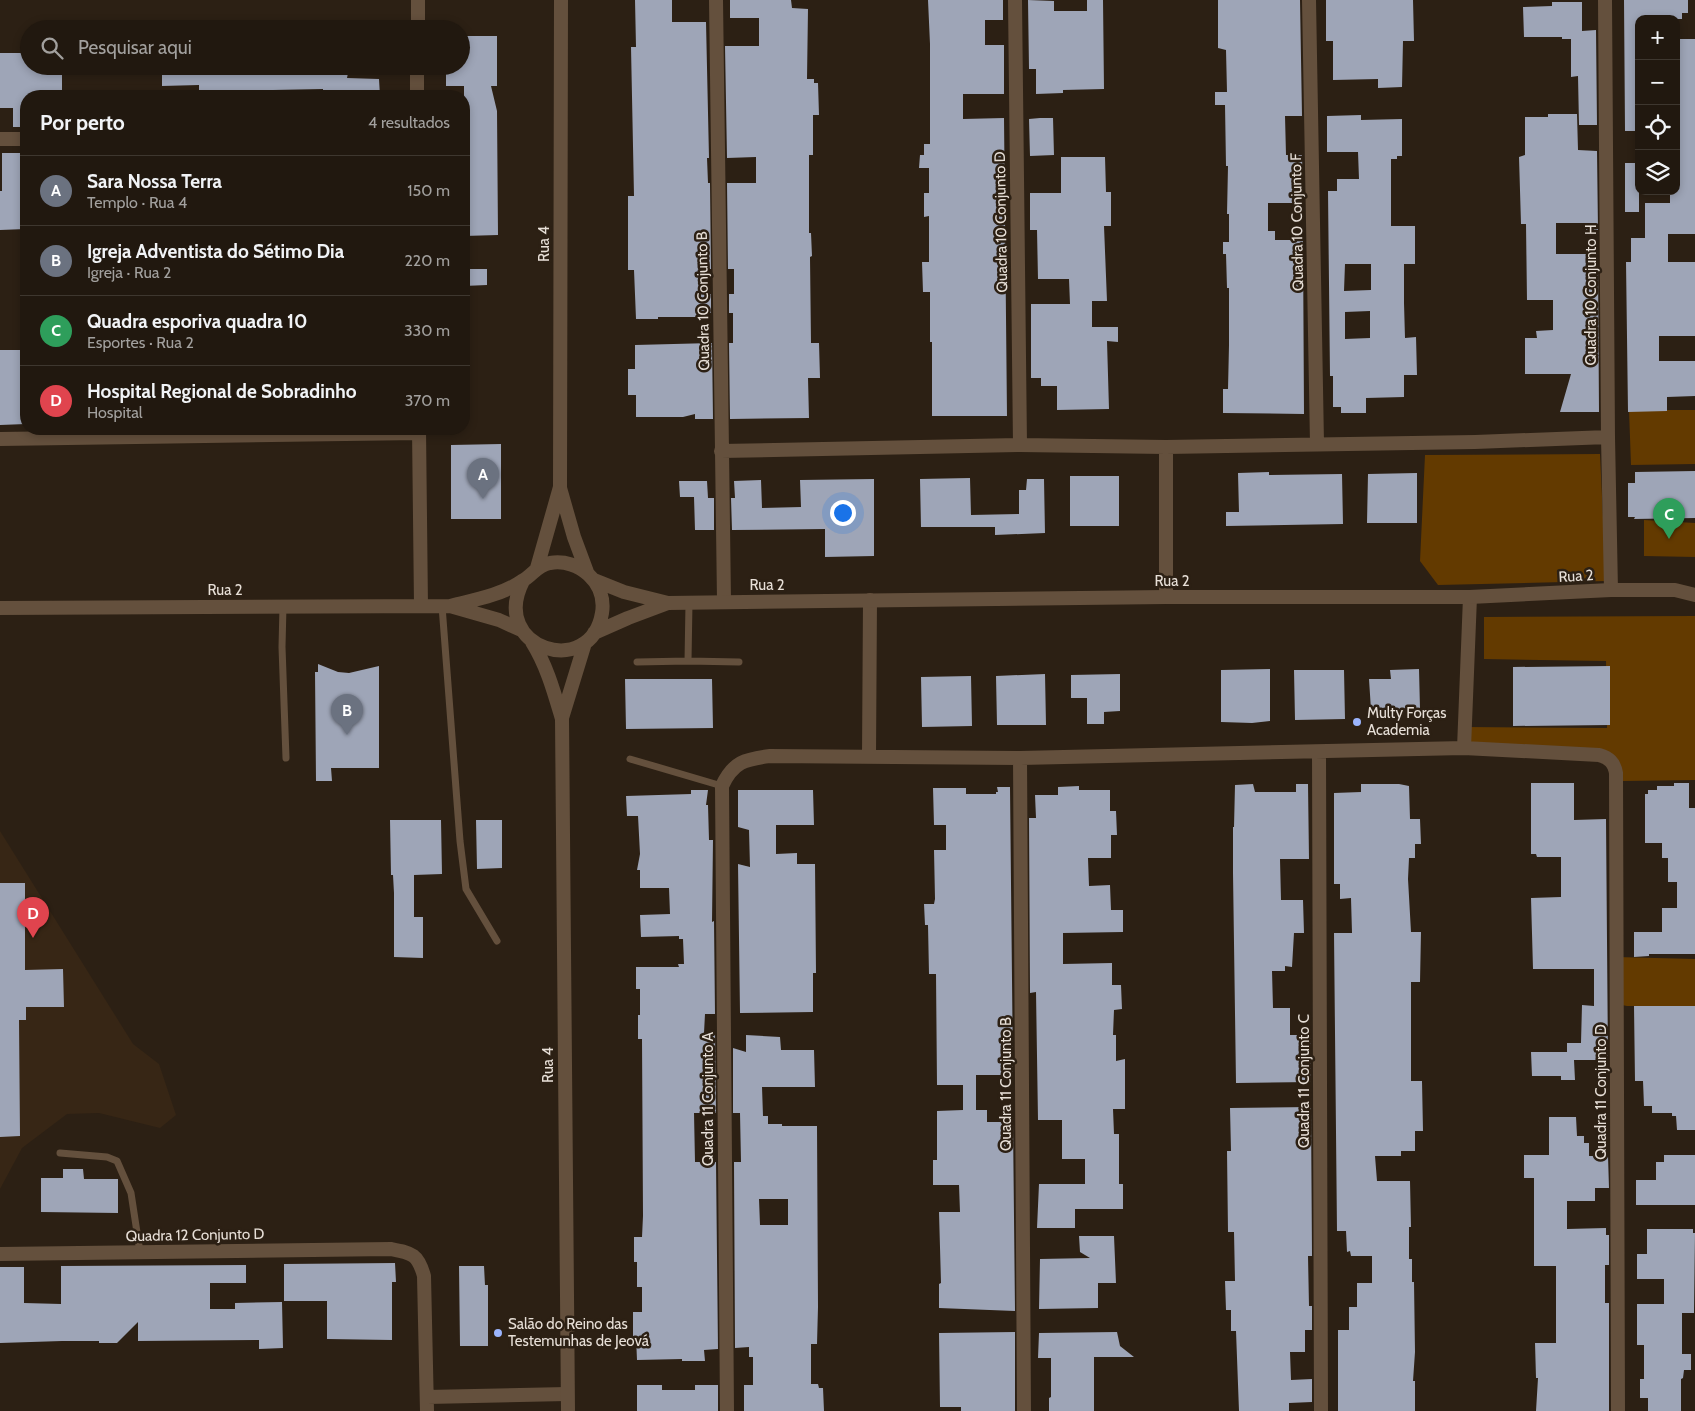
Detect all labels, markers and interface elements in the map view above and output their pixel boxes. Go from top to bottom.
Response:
map controls [1635,15,1680,195]
button: + [1635,15,1680,60]
search box [20,20,470,75]
icon: search [38,34,66,62]
text: Pesquisar aqui [78,36,192,59]
button: − [1635,60,1680,105]
button: locate [1635,105,1680,150]
text: Por perto [40,110,125,135]
text: 4 resultados [368,113,450,132]
button: layers [1635,150,1680,195]
street label: Quadra 10 Conjunto D [991,151,1011,293]
street label: Quadra 10 Conjunto F [1287,153,1307,291]
text: Sara Nossa Terra [87,170,222,193]
text: A [51,181,61,200]
text: 150 m [407,181,450,200]
text: Templo · Rua 4 [87,193,187,212]
street label: Quadra 10 Conjunto H [1582,225,1600,365]
street label: Rua 4 [535,226,553,262]
street label: Quadra 10 Conjunto B [693,231,713,371]
text: Igreja Adventista do Sétimo Dia [87,240,344,263]
text: B [51,251,61,270]
text: 220 m [404,251,450,270]
text: Igreja · Rua 2 [87,263,171,282]
text: Quadra esporiva quadra 10 [87,310,307,333]
text: C [51,321,61,340]
text: 330 m [404,321,450,340]
text: Esportes · Rua 2 [87,333,194,352]
text: Hospital Regional de Sobradinho [87,380,356,403]
text: D [50,391,62,410]
text: 370 m [405,391,450,410]
text: Hospital [87,403,143,422]
pin: A [467,458,499,499]
pin: C [1653,498,1685,539]
your location [830,500,856,526]
street label: Rua 2 [1558,566,1594,586]
street label: Rua 2 [1154,572,1190,590]
street label: Rua 2 [749,576,785,594]
street label: Rua 2 [207,581,243,599]
pin: B [331,694,363,735]
place label: Multy Forças Academia [1367,704,1447,739]
marker: Multy Forças Academia [1351,716,1363,728]
pin: D [17,897,49,938]
street label: Quadra 11 Conjunto C [1295,1014,1313,1148]
street label: Quadra 11 Conjunto B [997,1017,1015,1151]
street label: Quadra 11 Conjunto D [1592,1024,1610,1160]
street label: Quadra 11 Conjunto A [699,1031,717,1166]
street label: Rua 4 [539,1047,557,1083]
street label: Quadra 12 Conjunto D [126,1225,265,1245]
place label: Salão do Reino das Testemunhas de Jeová [508,1315,650,1350]
marker: Salão do Reino das Testemunhas de Jeová [492,1327,504,1339]

